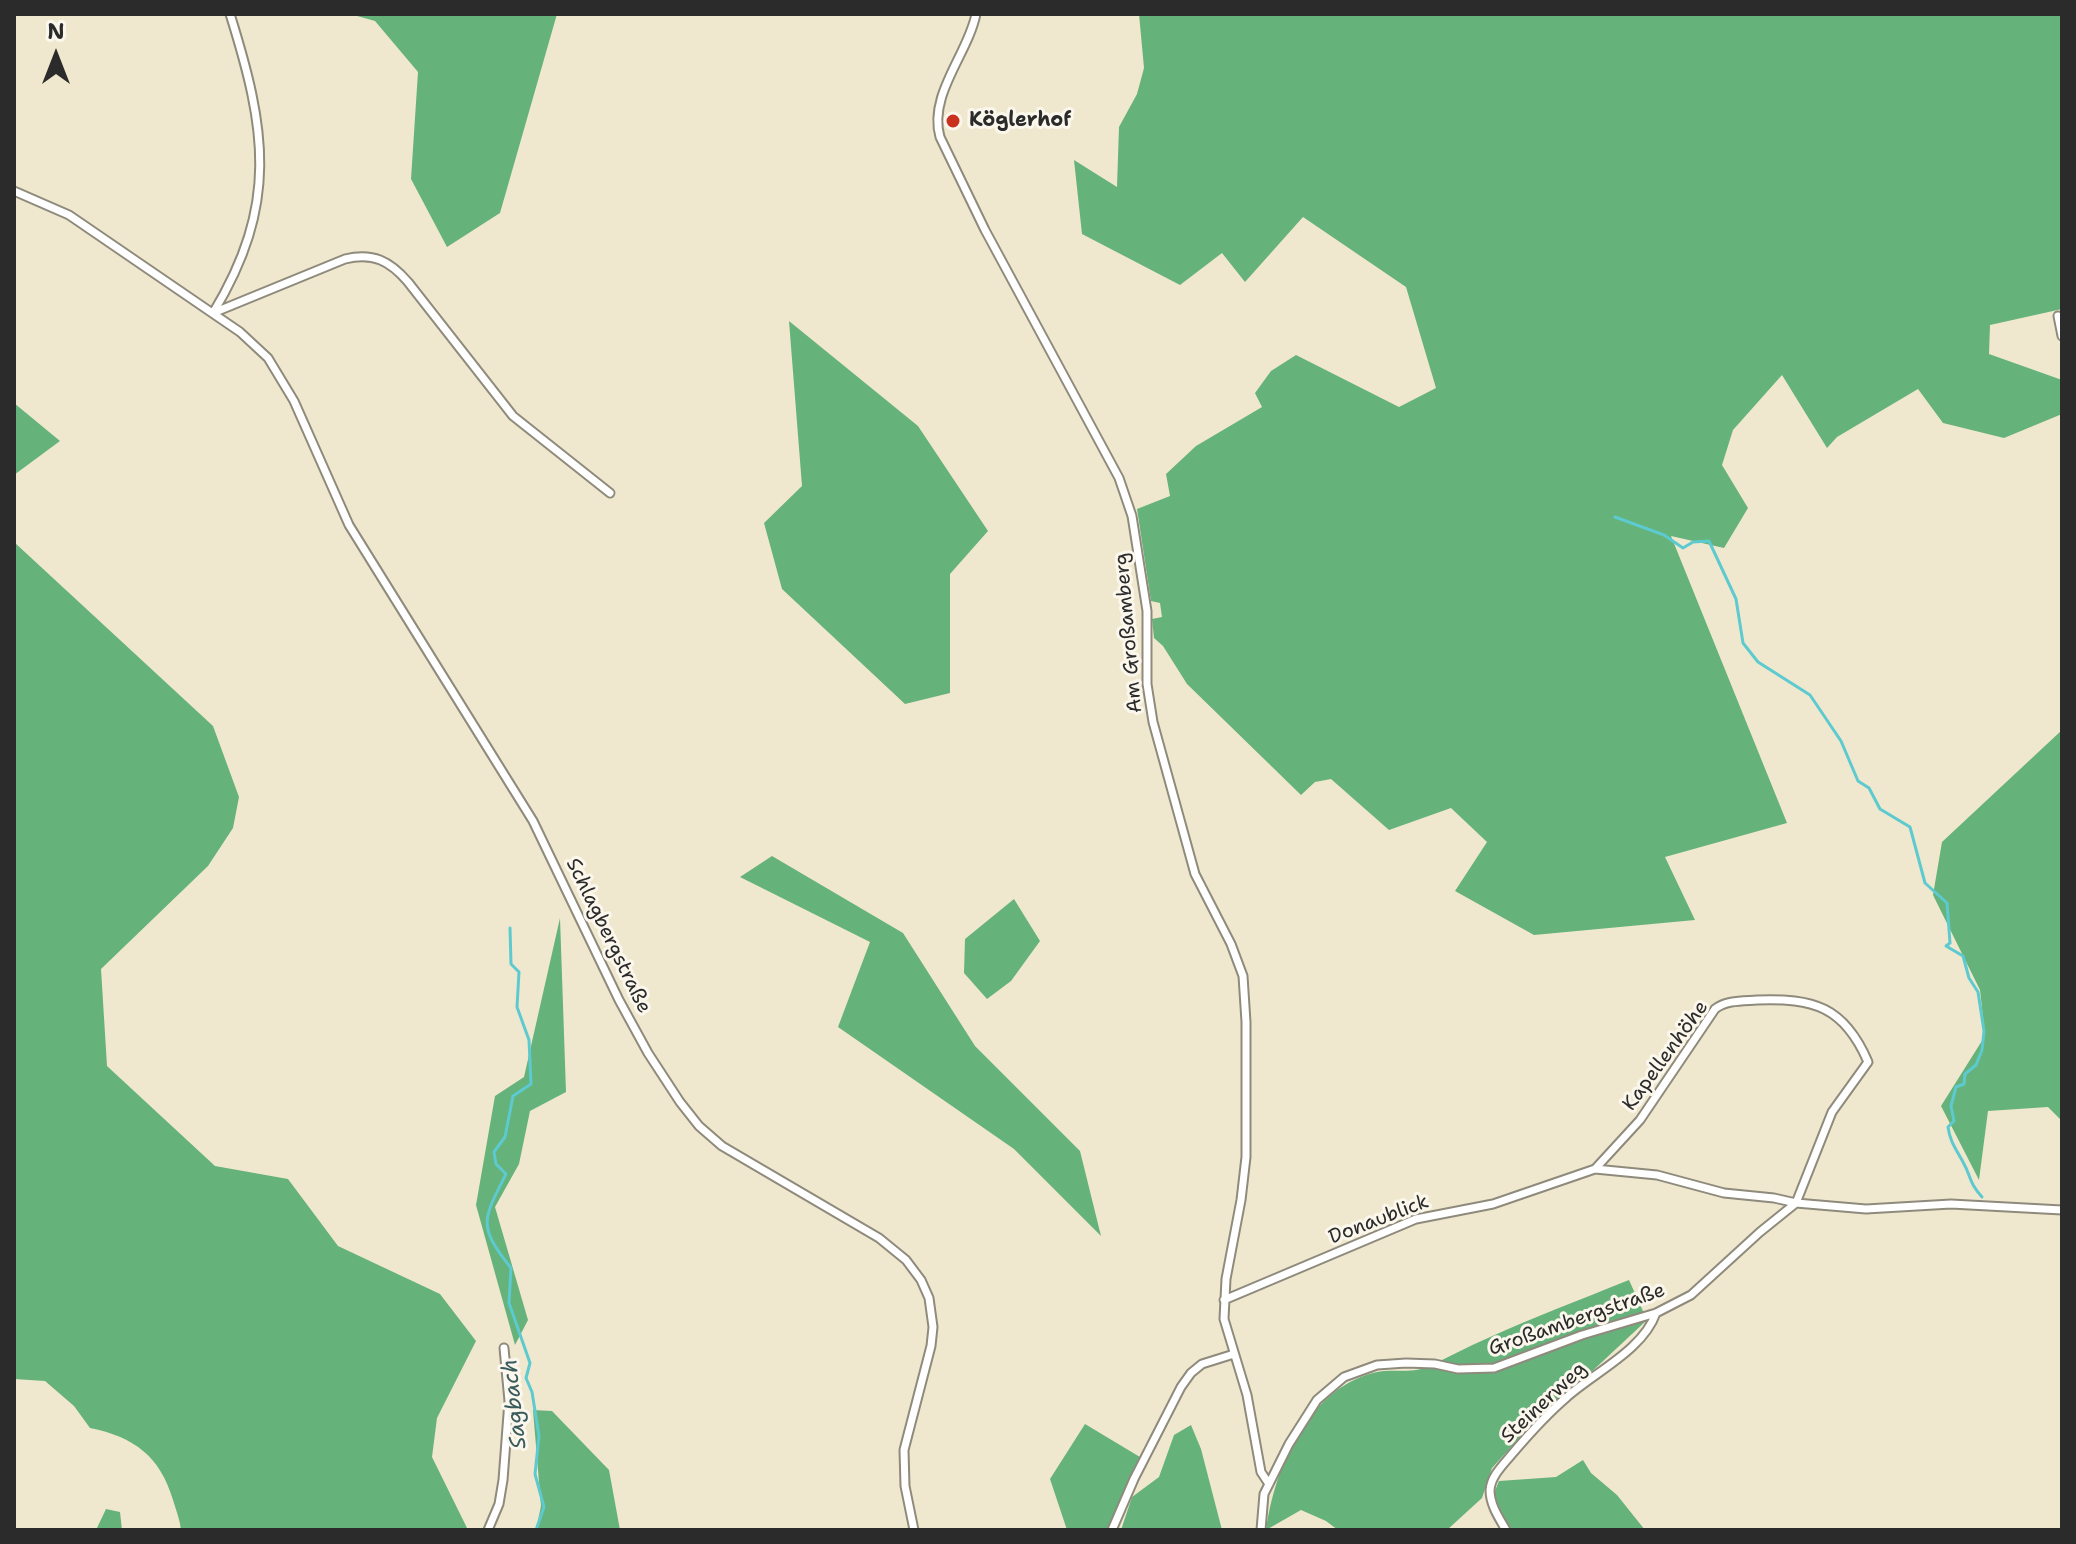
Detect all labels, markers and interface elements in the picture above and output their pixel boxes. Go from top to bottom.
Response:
north arrow [16,16,96,96]
text: N [47,17,65,46]
place label: Köglerhof [969,109,1071,133]
marker: Köglerhof [944,112,962,130]
street label: Am Großamberg [1110,552,1148,714]
street label: Schlagbergstraße [560,855,656,1017]
street label: Kapellenhöhe [1618,996,1714,1116]
street label: Donaublick [1326,1190,1432,1250]
street label: Großambergstraße [1486,1279,1668,1361]
street label: Steinerweg [1496,1357,1592,1449]
water label: Sagbach [497,1358,533,1450]

